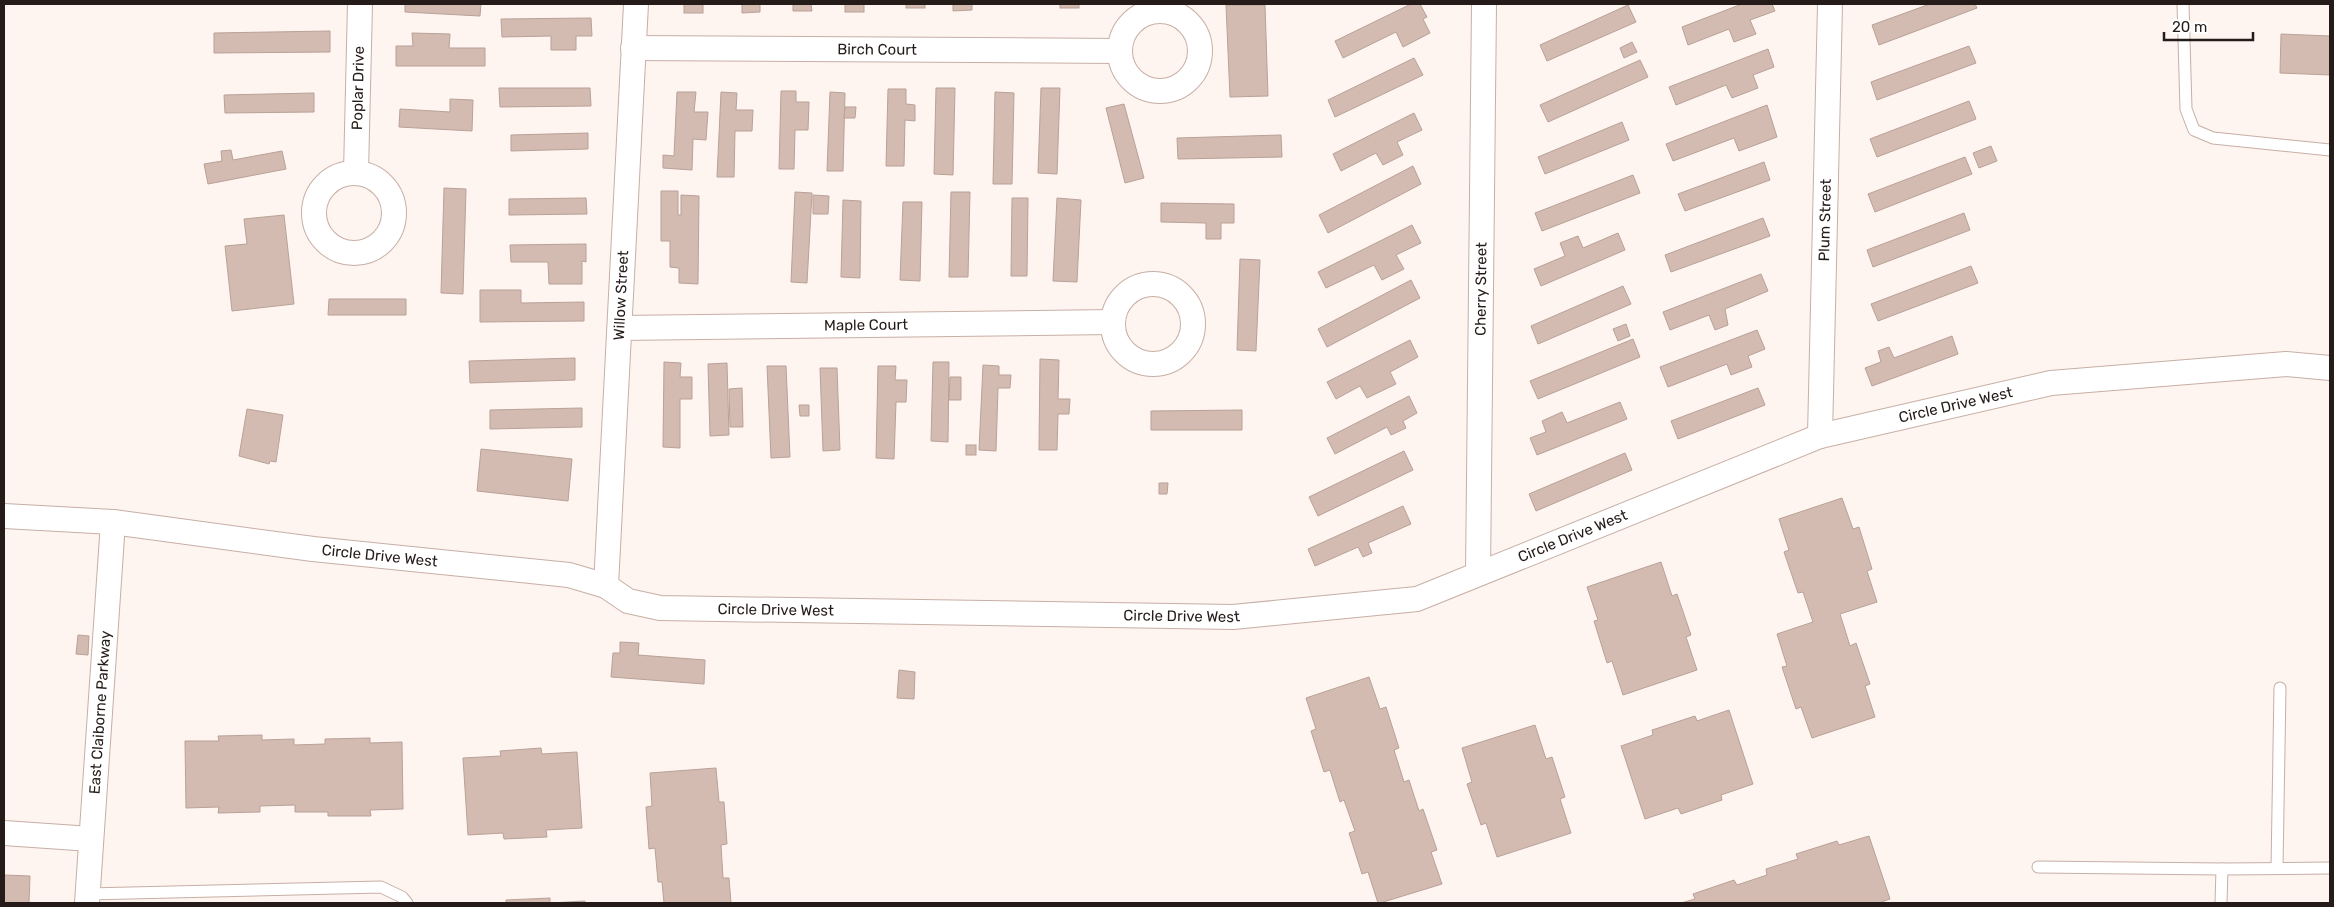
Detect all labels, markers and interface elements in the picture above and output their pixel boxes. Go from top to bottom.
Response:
scale bar [2164,10,2253,42]
text: 20 m [2172,18,2207,36]
street label: Birch Court [837,40,917,59]
street label: Poplar Drive [348,46,368,130]
street label: Plum Street [1815,178,1835,262]
street label: Cherry Street [1472,242,1490,336]
street label: Willow Street [610,250,632,341]
street label: Maple Court [824,315,908,335]
street label: Circle Drive West [1897,383,2014,427]
street label: Circle Drive West [1515,506,1630,566]
street label: Circle Drive West [321,541,439,571]
street label: Circle Drive West [717,600,834,620]
street label: Circle Drive West [1123,606,1241,626]
street label: East Claiborne Parkway [85,630,115,795]

